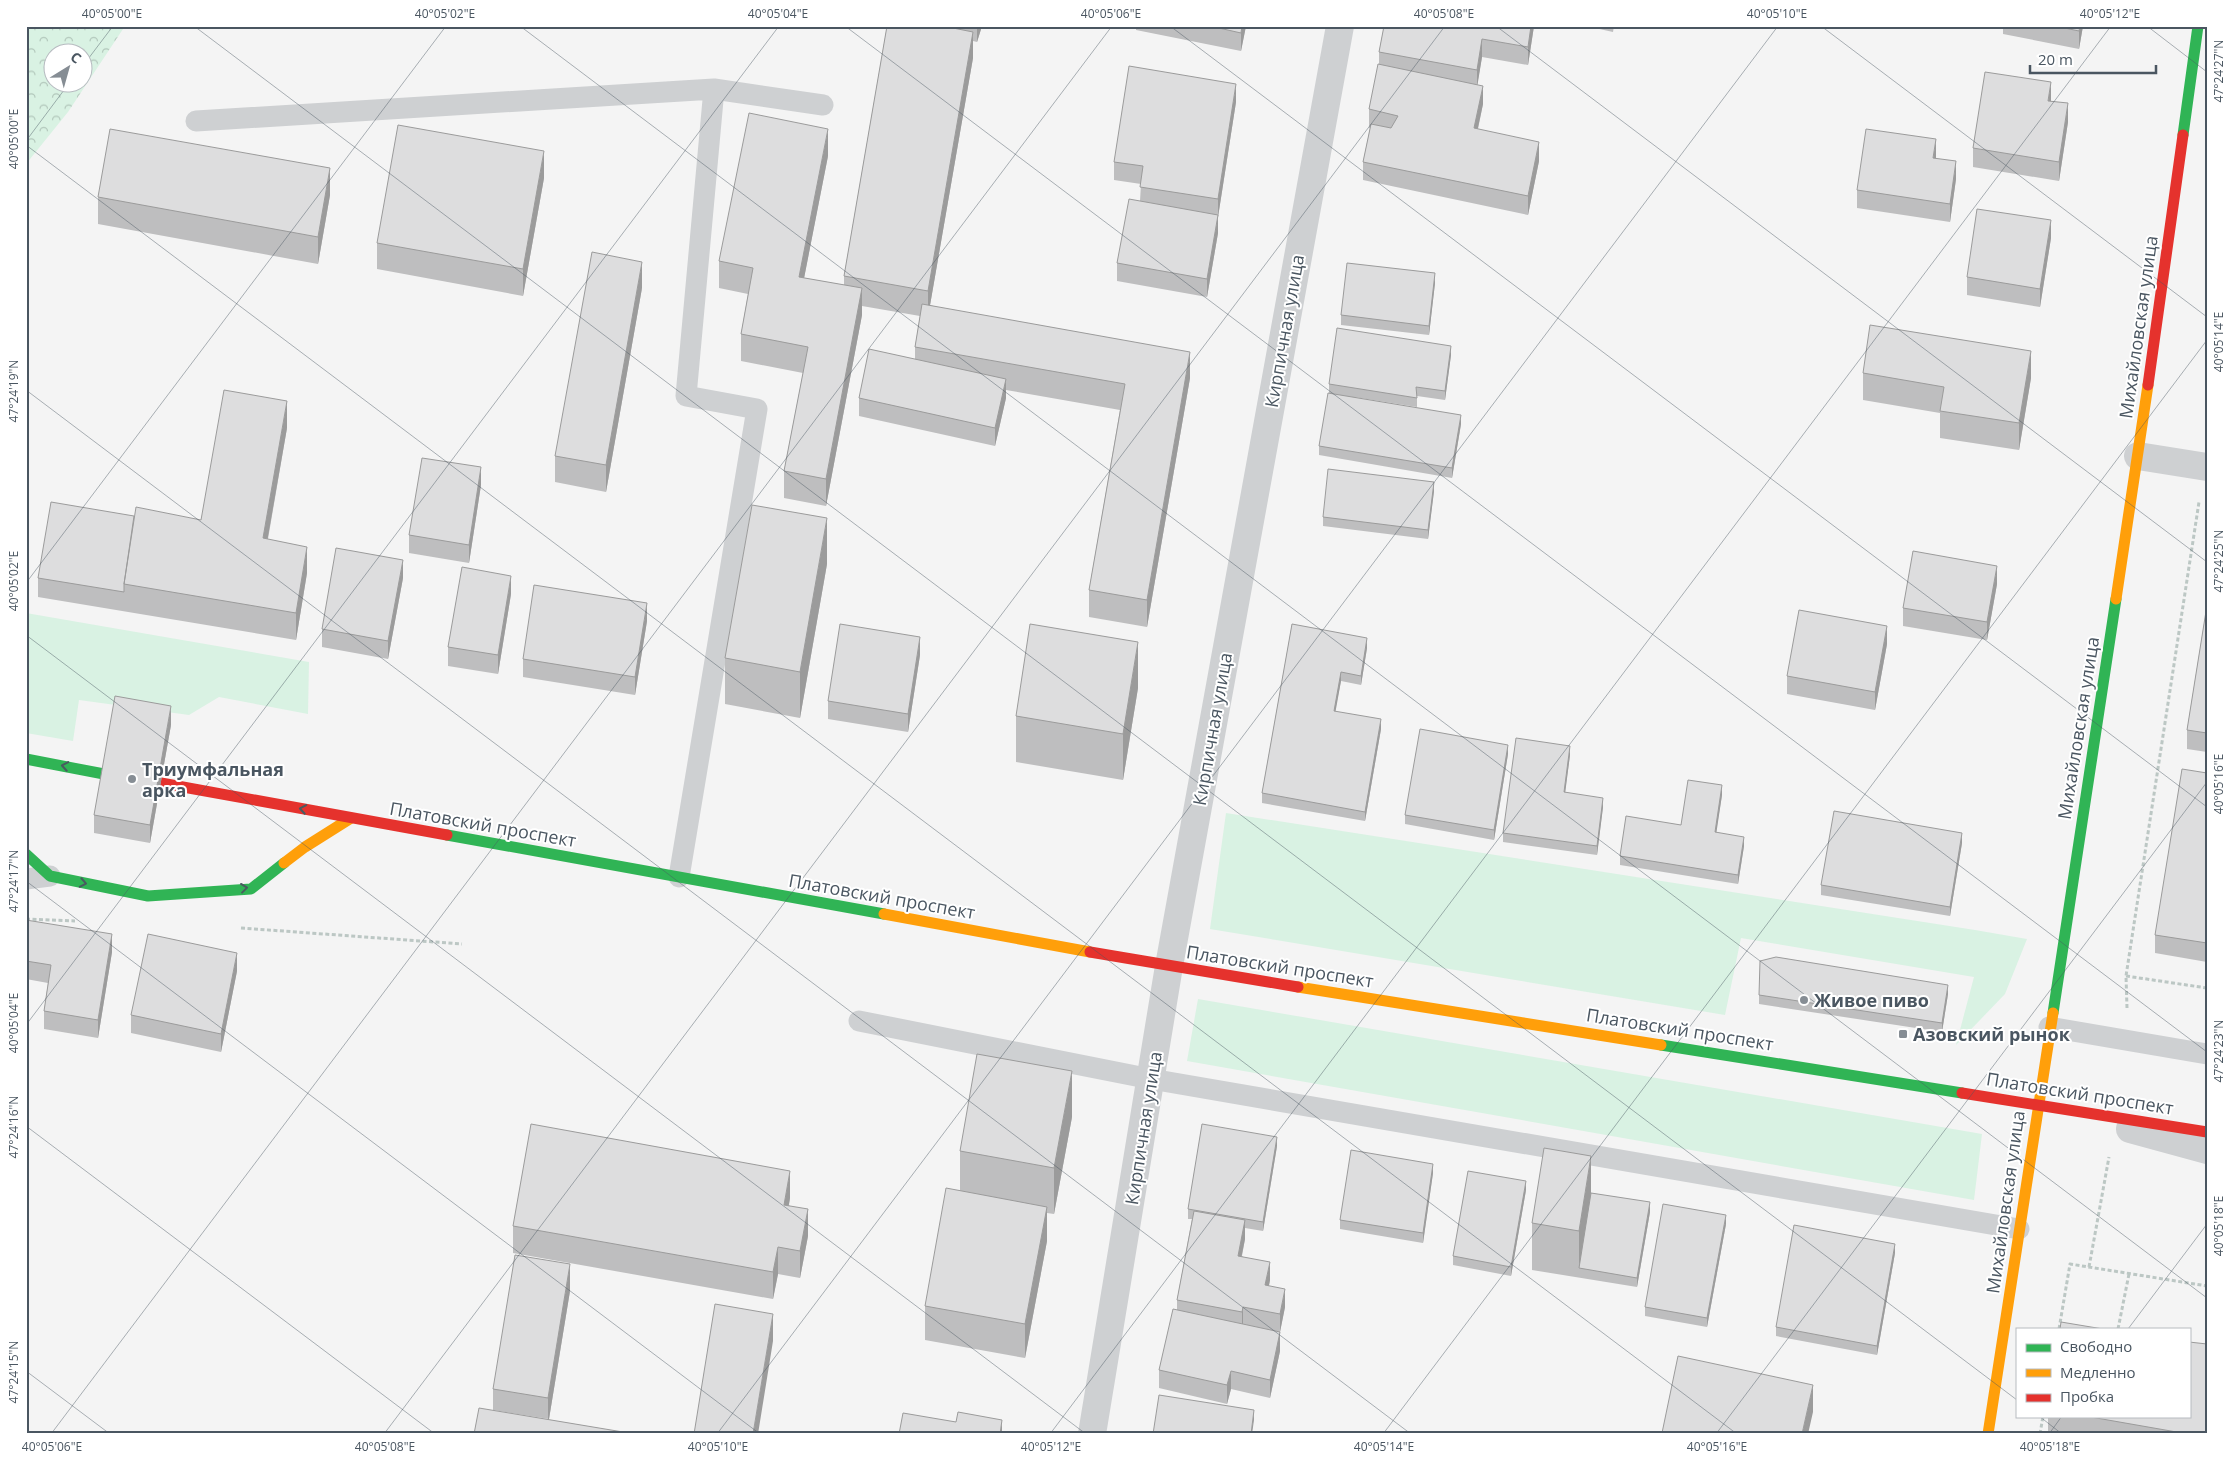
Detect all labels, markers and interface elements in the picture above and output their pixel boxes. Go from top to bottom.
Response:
text: 40°05'00"E [82,5,142,22]
text: 40°05'02"E [415,5,475,22]
text: 40°05'04"E [748,5,808,22]
text: 40°05'06"E [1081,5,1141,22]
text: 40°05'08"E [1414,5,1474,22]
text: 40°05'10"E [1747,5,1807,22]
text: 40°05'12"E [2080,5,2140,22]
text: 47°24'27"N [2210,40,2227,102]
north arrow [42,42,92,92]
scale bar [2030,42,2157,74]
text: С [67,47,85,68]
text: 20 m [2038,49,2073,69]
text: 40°05'00"E [5,109,22,169]
street label: Михайловская улица [2113,234,2163,420]
street label: Кирпичная улица [1259,253,1309,409]
text: 40°05'14"E [2210,312,2227,372]
text: 47°24'19"N [5,360,22,422]
text: 47°24'25"N [2210,530,2227,592]
text: 40°05'02"E [5,551,22,611]
street label: Михайловская улица [2052,635,2104,821]
street label: Кирпичная улица [1187,651,1237,807]
text: 40°05'16"E [2210,754,2227,814]
place label: Триумфальная арка [142,757,284,802]
one-way arrow [61,762,70,772]
marker: Триумфальная арка [126,773,138,785]
street label: Платовский проспект [388,796,579,852]
one-way arrow [298,805,307,815]
text: 47°24'17"N [5,850,22,912]
street label: Платовский проспект [787,868,978,924]
one-way arrow [79,877,88,887]
one-way arrow [239,884,248,894]
street label: Платовский проспект [1185,939,1376,993]
place label: Живое пиво [1814,988,1929,1012]
text: 40°05'04"E [5,993,22,1053]
marker: Живое пиво [1798,994,1810,1006]
street label: Платовский проспект [1585,1002,1776,1056]
text: 47°24'23"N [2210,1020,2227,1082]
place label: Азовский рынок [1913,1022,2071,1046]
marker: Азовский рынок [1897,1028,1909,1040]
street label: Кирпичная улица [1119,1050,1167,1206]
street label: Платовский проспект [1985,1066,2176,1120]
text: 47°24'16"N [5,1096,22,1158]
street label: Михайловская улица [1980,1109,2030,1295]
text: 40°05'18"E [2210,1196,2227,1256]
legend [2016,1328,2190,1418]
text: Свободно [2060,1336,2132,1356]
text: 47°24'15"N [5,1341,22,1403]
text: Медленно [2060,1362,2136,1382]
text: Пробка [2060,1386,2114,1406]
text: 40°05'06"E [22,1438,82,1455]
text: 40°05'08"E [355,1438,415,1455]
text: 40°05'10"E [688,1438,748,1455]
text: 40°05'12"E [1021,1438,1081,1455]
text: 40°05'14"E [1354,1438,1414,1455]
text: 40°05'16"E [1687,1438,1747,1455]
text: 40°05'18"E [2020,1438,2080,1455]

